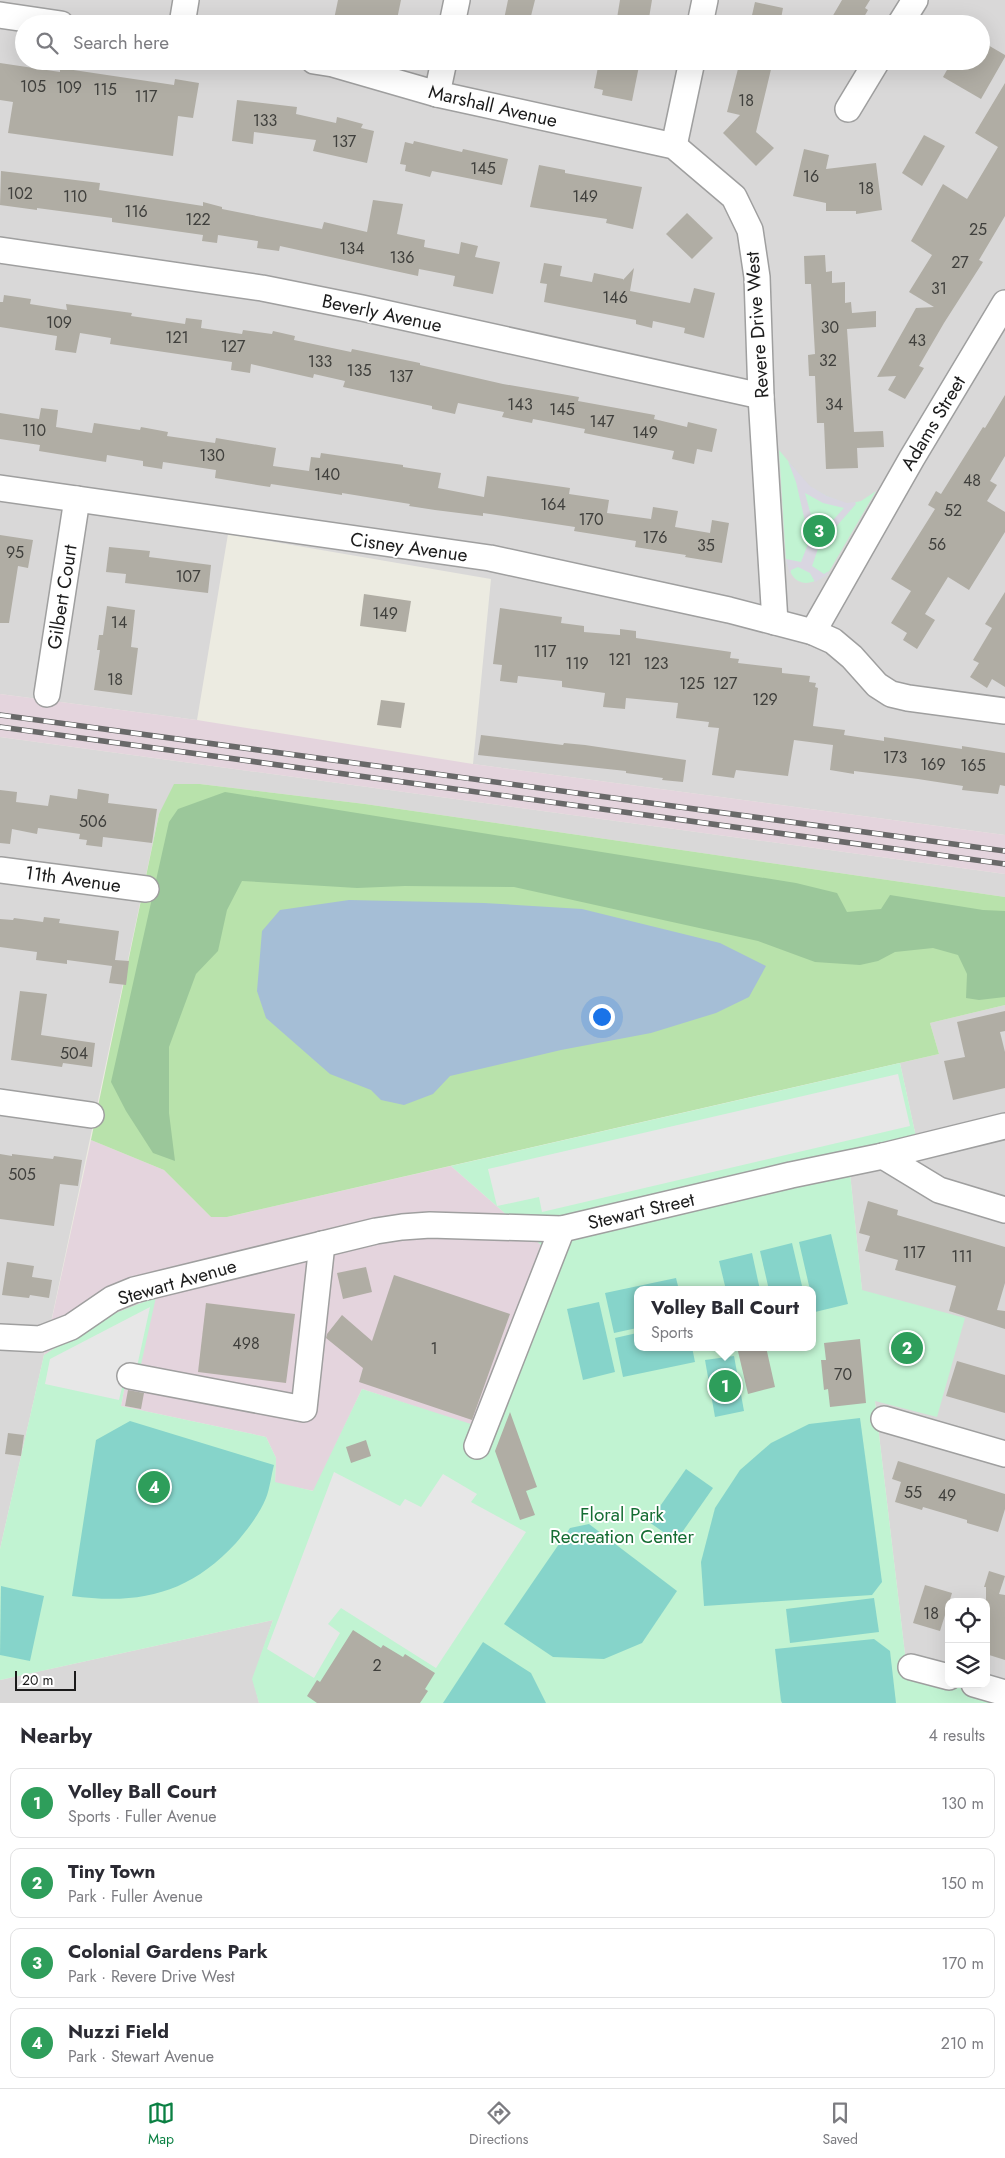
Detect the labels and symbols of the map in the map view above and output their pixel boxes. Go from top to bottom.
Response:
house number: 105 [20,75,46,98]
house number: 109 [56,76,82,99]
house number: 115 [93,78,117,101]
street label: Marshall Avenue [426,78,560,134]
house number: 117 [135,85,158,108]
house number: 18 [738,89,754,112]
house number: 133 [253,109,278,132]
house number: 137 [332,130,357,153]
house number: 145 [470,157,496,180]
house number: 16 [803,165,819,188]
house number: 18 [858,177,874,200]
house number: 102 [7,182,33,205]
house number: 110 [63,185,87,208]
house number: 149 [572,185,598,208]
house number: 116 [124,200,148,223]
house number: 122 [185,208,211,231]
house number: 25 [969,218,987,241]
house number: 134 [339,237,365,260]
house number: 136 [389,246,415,269]
street label: Revere Drive West [738,250,776,399]
house number: 27 [951,251,969,274]
house number: 31 [931,277,947,300]
house number: 146 [602,286,628,309]
street label: Beverly Avenue [319,287,445,339]
house number: 109 [46,311,72,334]
house number: 30 [821,316,839,339]
house number: 121 [165,326,189,349]
house number: 43 [908,329,926,352]
house number: 127 [221,335,246,358]
house number: 32 [819,349,837,372]
house number: 133 [308,350,333,373]
house number: 135 [347,359,371,382]
house number: 137 [389,365,414,388]
street label: Adams Street [894,370,972,475]
house number: 143 [507,393,533,416]
house number: 34 [825,393,843,416]
house number: 145 [549,398,575,421]
house number: 147 [590,410,615,433]
house number: 110 [22,419,46,442]
house number: 149 [632,421,658,444]
house number: 130 [199,444,225,467]
house number: 140 [314,463,340,486]
house number: 48 [963,469,981,492]
house number: 164 [540,493,566,516]
house number: 52 [944,499,962,522]
house number: 170 [578,508,604,531]
pin: 3 [803,512,835,550]
street label: Cisney Avenue [349,525,470,569]
house number: 176 [643,526,667,549]
house number: 56 [928,533,946,556]
house number: 35 [697,534,715,557]
house number: 95 [6,541,24,564]
street label: Gilbert Court [40,542,84,651]
house number: 107 [175,565,201,588]
house number: 149 [372,602,398,625]
house number: 14 [111,611,127,634]
house number: 117 [534,640,557,663]
house number: 121 [608,648,632,671]
house number: 119 [565,652,589,675]
house number: 123 [643,652,669,675]
house number: 18 [107,668,123,691]
house number: 125 [679,672,705,695]
house number: 127 [713,672,738,695]
house number: 129 [752,688,778,711]
house number: 173 [883,746,907,769]
house number: 169 [920,753,946,776]
house number: 165 [960,754,986,777]
house number: 506 [79,810,107,833]
street label: 11th Avenue [23,859,123,899]
your location [589,1004,615,1030]
house number: 504 [60,1042,88,1065]
house number: 505 [8,1163,36,1186]
street label: Stewart Street [585,1186,697,1236]
house number: 117 [903,1241,926,1264]
house number: 111 [951,1245,973,1268]
street label: Stewart Avenue [114,1252,240,1312]
pin: 2 [891,1329,923,1367]
house number: 498 [232,1332,260,1355]
house number: 1 [430,1337,438,1360]
house number: 70 [834,1363,852,1386]
pin: 1 [709,1367,741,1405]
pin: 4 [138,1468,170,1506]
house number: 55 [904,1481,922,1504]
house number: 49 [938,1484,956,1507]
park label: Floral Park Recreation Center [550,1501,694,1550]
house number: 18 [923,1602,939,1625]
house number: 2 [372,1654,382,1677]
scale bar [15,1668,76,1691]

